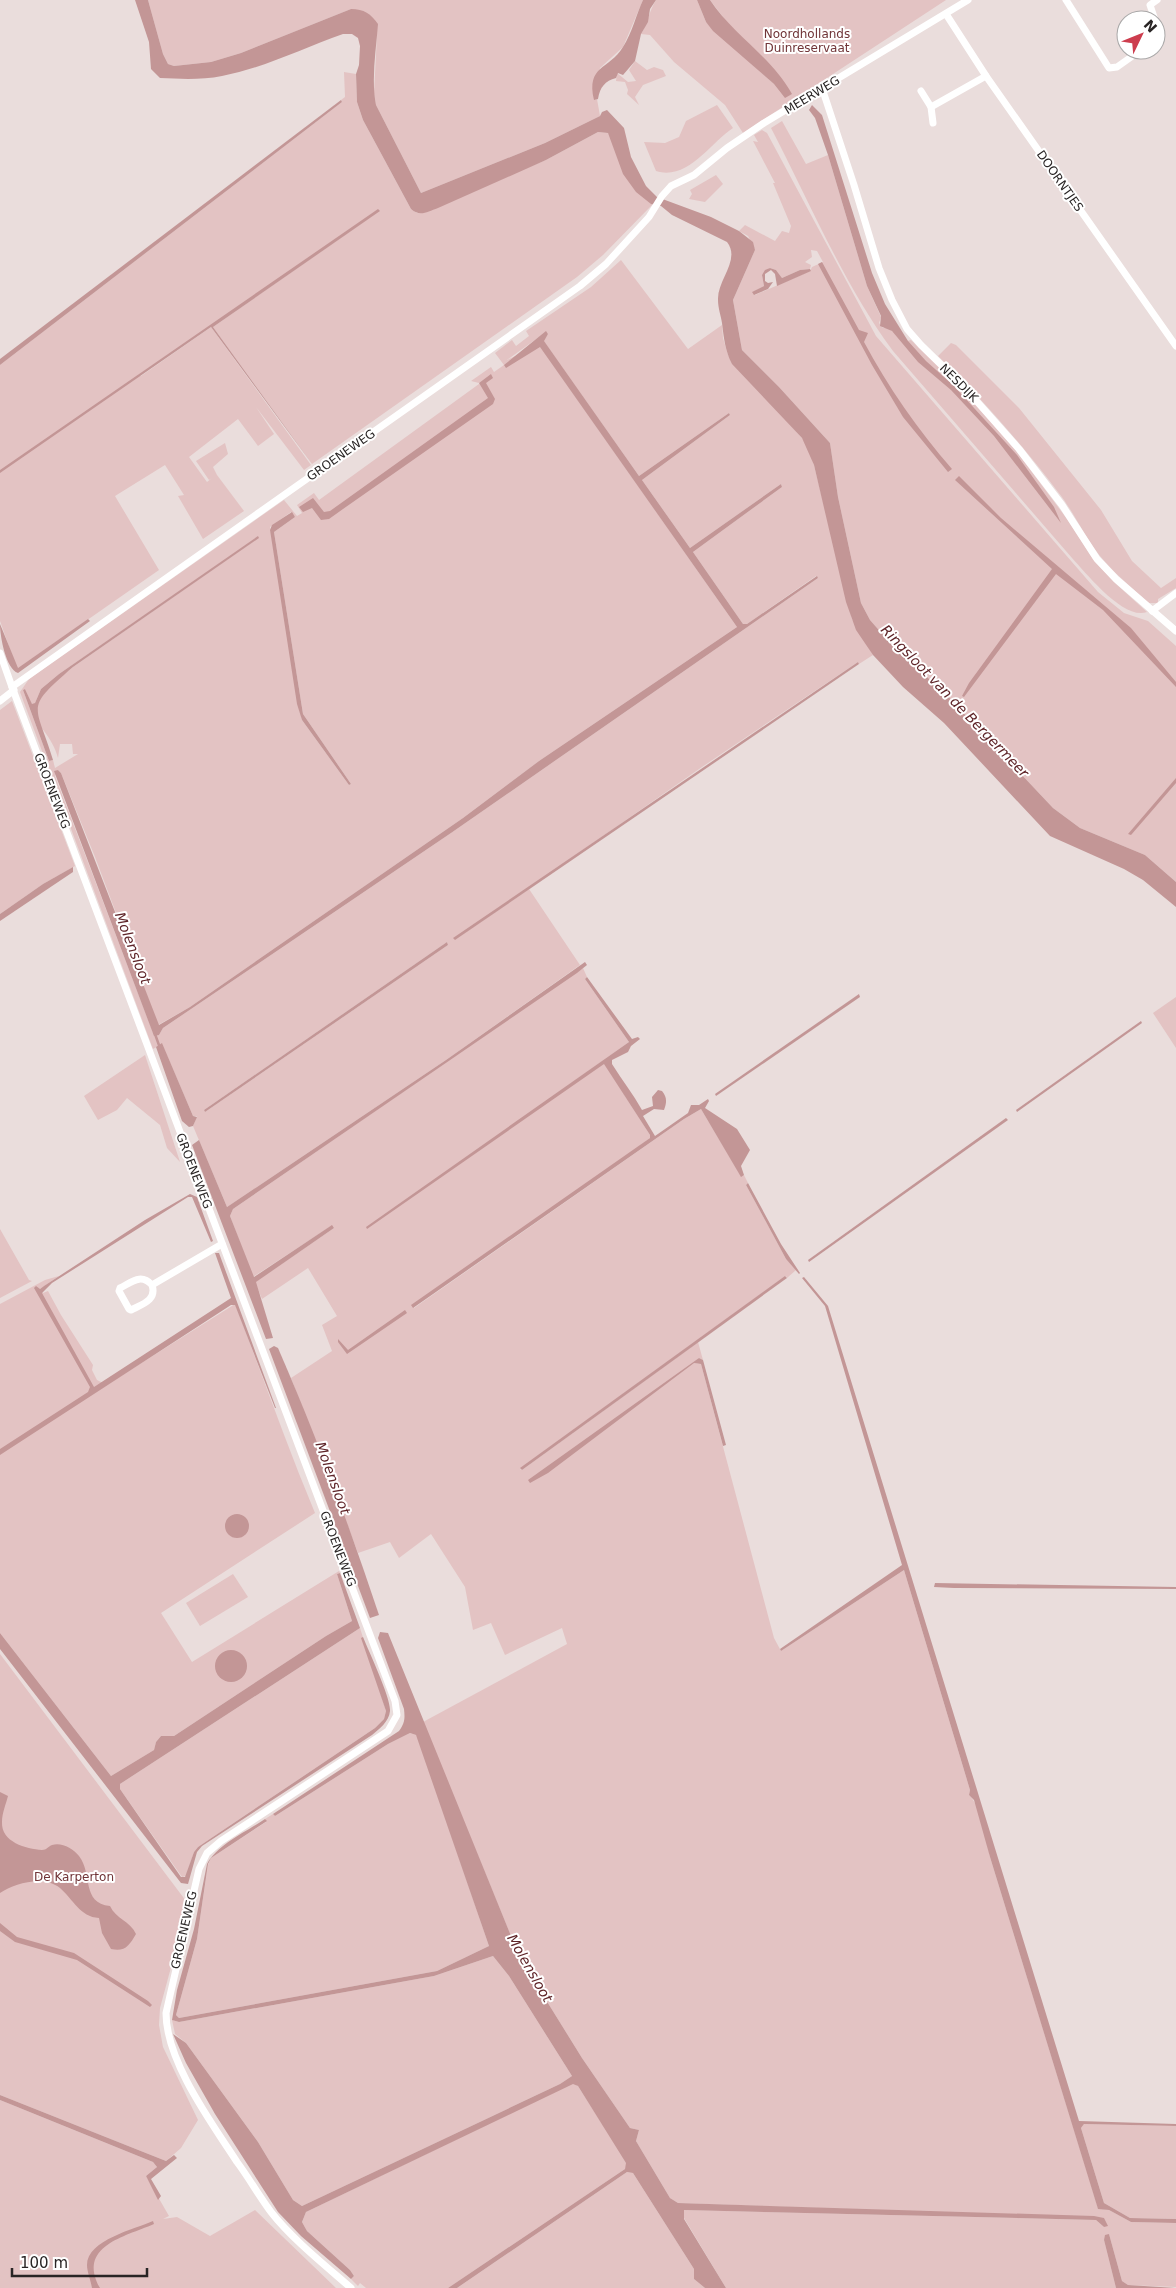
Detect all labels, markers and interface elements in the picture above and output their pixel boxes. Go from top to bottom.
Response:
north arrow [1116,10,1166,60]
text: N [1141,16,1160,36]
park label: Noordhollands Duinreservaat [764,27,850,55]
street label: MEERWEG [782,73,842,117]
street label: DOORNTJES [1034,148,1086,214]
street label: NESDIJK [937,361,982,406]
street label: GROENEWEG [304,426,378,484]
water label: Ringsloot van de Bergermeer [878,621,1033,781]
street label: GROENEWEG [31,751,73,831]
water label: Molensloot [112,910,154,987]
street label: GROENEWEG [173,1131,215,1211]
water label: Molensloot [313,1440,354,1517]
street label: GROENEWEG [317,1509,359,1589]
park label: De Karperton [34,1870,114,1884]
street label: GROENEWEG [168,1889,200,1971]
water label: Molensloot [504,1931,556,2005]
scale bar [12,2246,148,2278]
text: 100 m [20,2254,68,2272]

